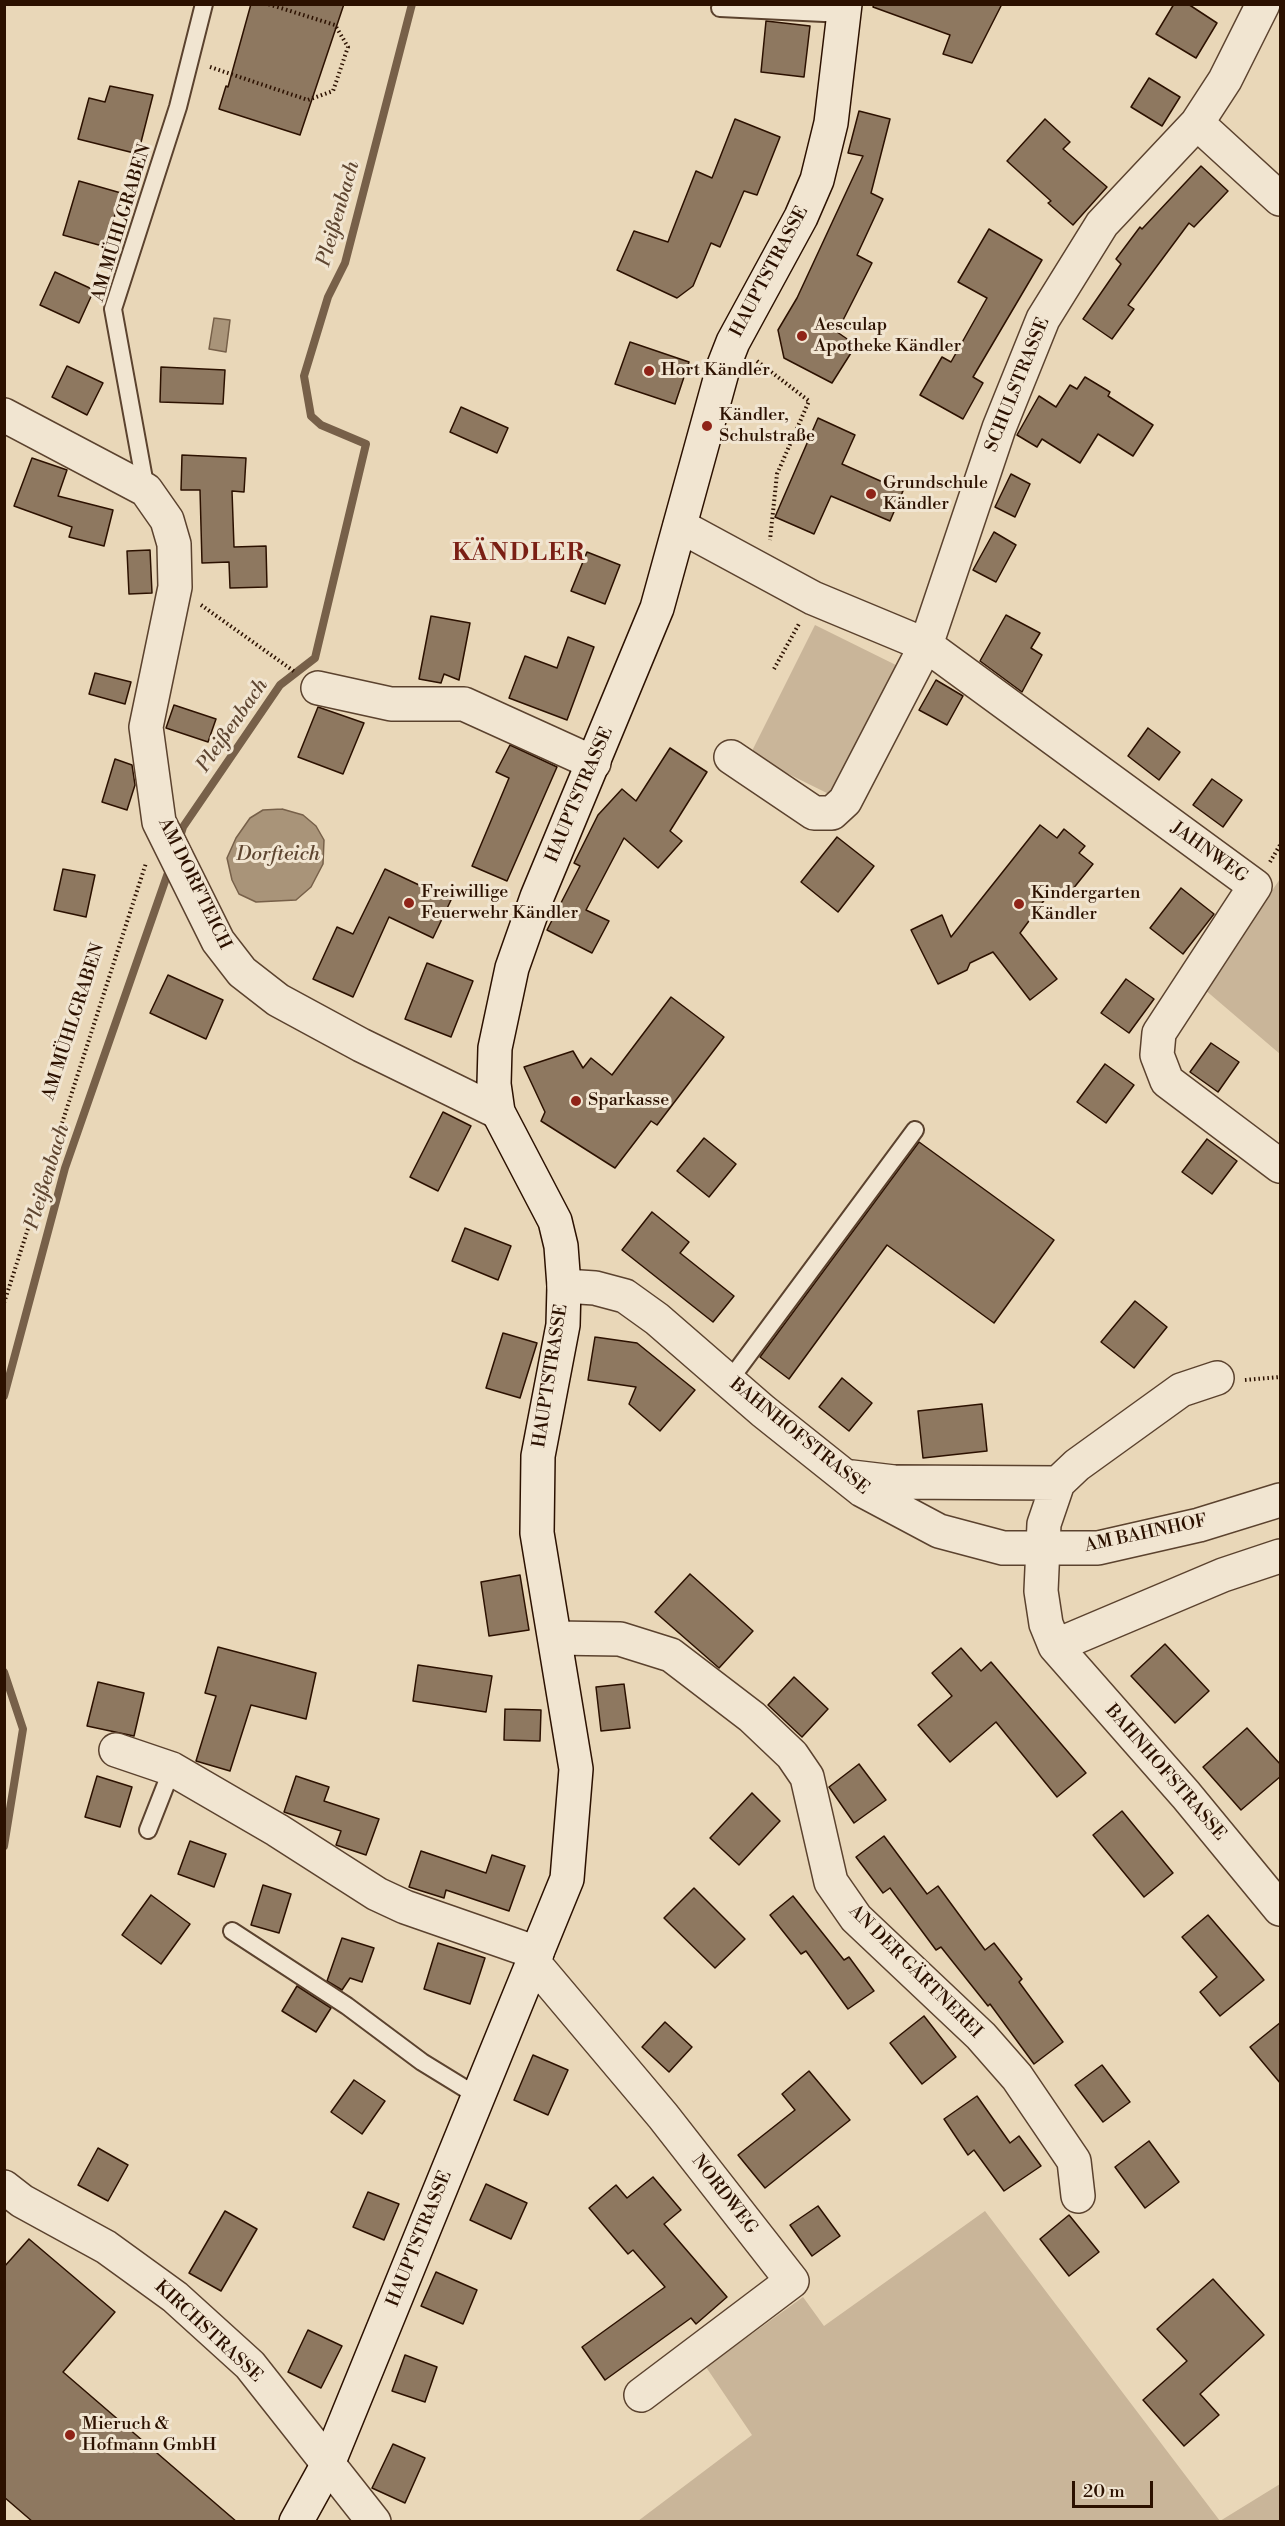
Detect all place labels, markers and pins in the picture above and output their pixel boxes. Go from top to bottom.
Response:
place label: Aesculap Apotheke Kändler [814,315,961,358]
marker: Aesculap Apotheke Kändler [795,329,809,343]
place label: Hort Kändler [661,360,770,382]
marker: Hort Kändler [642,364,656,378]
place label: Kändler, Schulstraße [719,405,815,448]
marker: Kändler, Schulstraße [700,419,714,433]
place label: Grundschule Kändler [883,473,988,516]
marker: Grundschule Kändler [864,487,878,501]
place label: Freiwillige Feuerwehr Kändler [421,882,578,924]
place label: Kindergarten Kändler [1031,883,1140,926]
marker: Freiwillige Feuerwehr Kändler [402,896,416,910]
marker: Kindergarten Kändler [1012,897,1026,911]
place label: Sparkasse [588,1090,669,1112]
marker: Sparkasse [569,1094,583,1108]
place label: Mieruch & Hofmann GmbH [82,2414,217,2456]
marker: Mieruch & Hofmann GmbH [63,2428,77,2442]

